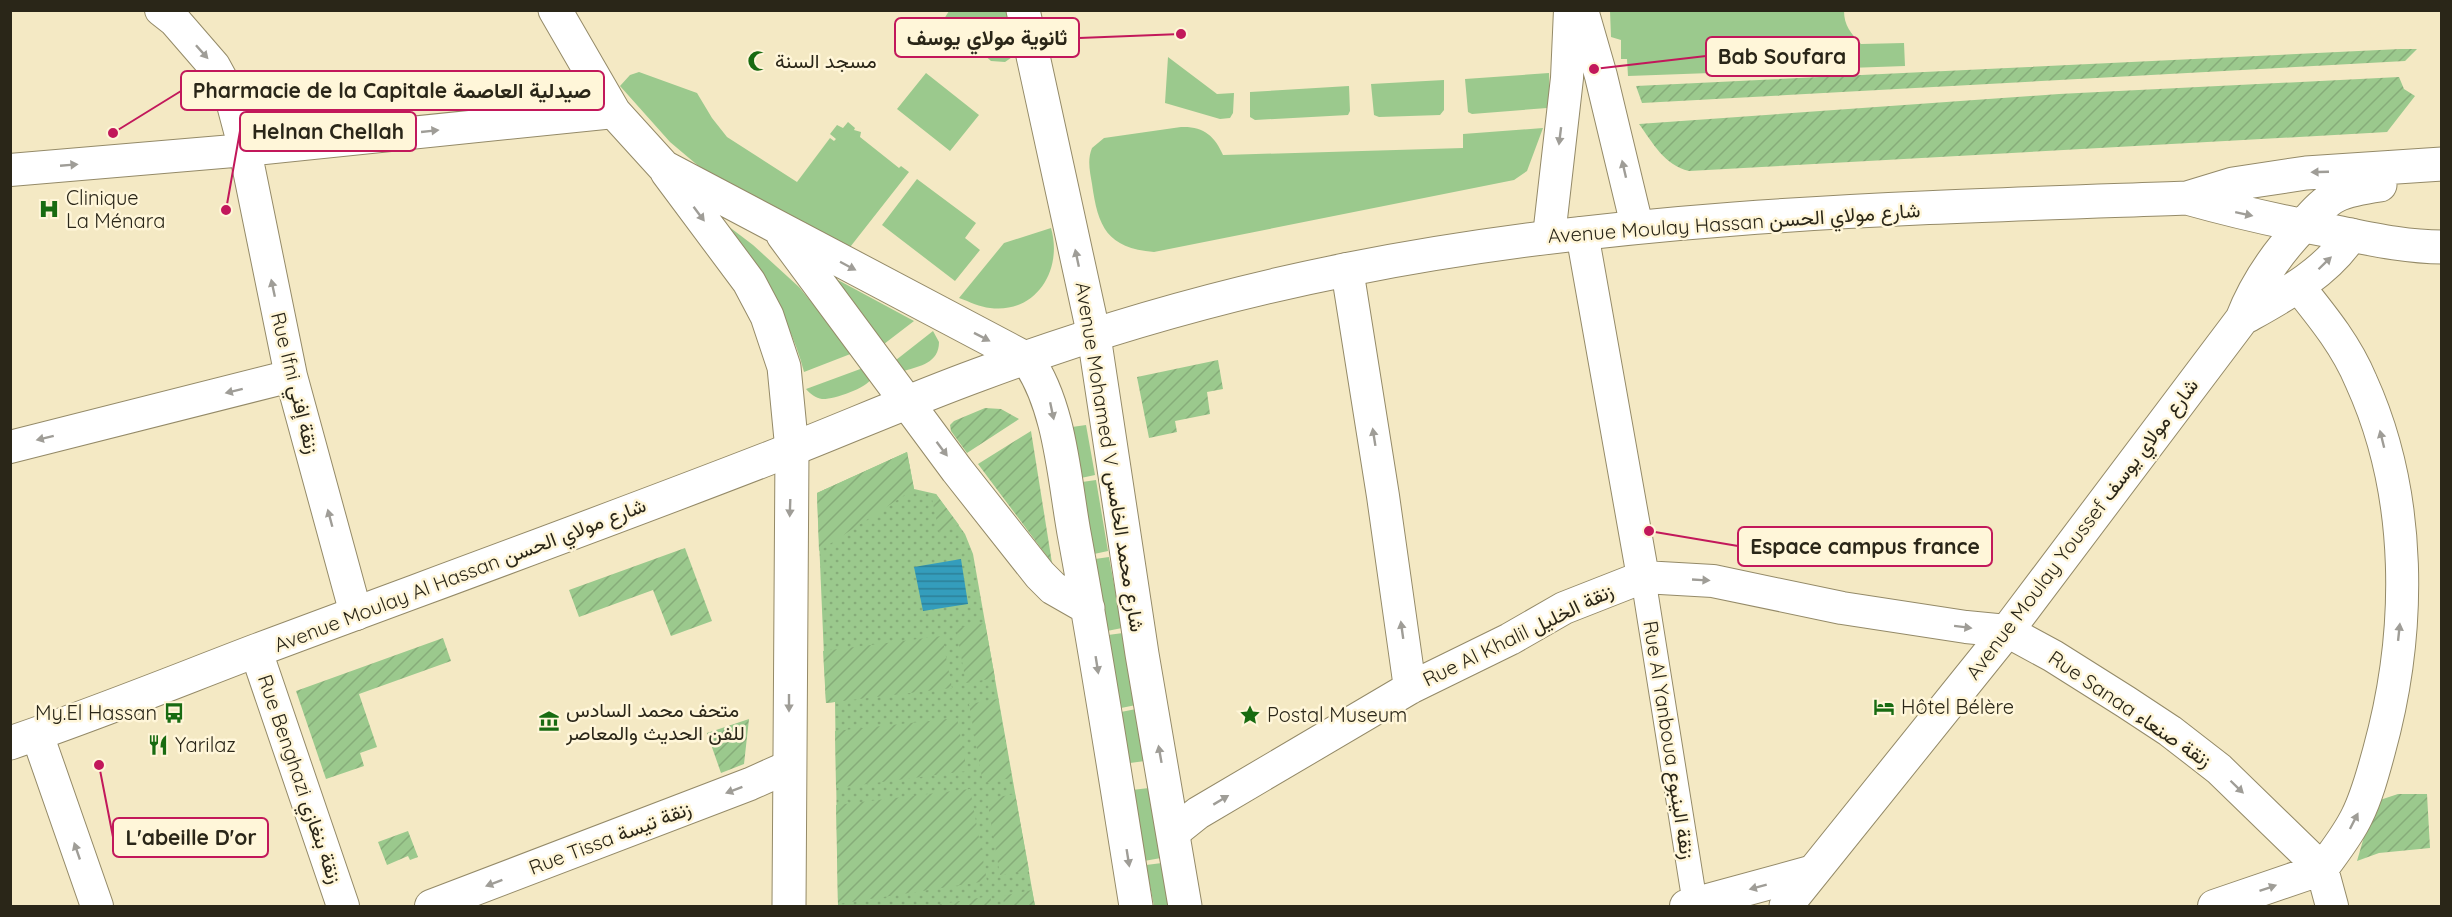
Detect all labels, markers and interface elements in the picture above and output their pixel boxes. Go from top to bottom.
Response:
callout: ثانوية مولاي يوسف [895,18,1079,57]
text: ثانوية مولاي يوسف [907,24,1067,55]
callout: Bab Soufara [1706,37,1859,76]
text: Bab Soufara [1718,43,1846,69]
one-way arrow [195,44,208,59]
place label: مسجد السنة [775,48,877,73]
mosque icon: مسجد السنة [746,49,770,73]
callout: Pharmacie de la Capitale صيدلية العاصمة [181,71,604,110]
text: Pharmacie de la Capitale صيدلية العاصمة [193,77,591,103]
callout: Helnan Chellah [240,112,416,151]
text: Helnan Chellah [252,118,404,144]
one-way arrow [421,126,440,136]
one-way arrow [1555,127,1565,146]
one-way arrow [59,160,78,170]
one-way arrow [1618,160,1628,178]
one-way arrow [2311,168,2330,177]
place label: Clinique La Ménara [66,185,165,233]
hospital icon: Clinique La Ménara [37,197,61,221]
street label: Avenue Moulay Hassan شارع مولاي الحسن [1547,197,1921,253]
one-way arrow [693,206,705,221]
one-way arrow [2235,209,2253,219]
one-way arrow [1072,248,1081,267]
one-way arrow [2318,257,2332,271]
one-way arrow [840,261,857,271]
one-way arrow [268,278,277,297]
street label: Avenue Mohamed V شارع محمد الخامس [1068,280,1151,634]
street label: Rue Ifni زنقة إفني [261,309,325,458]
one-way arrow [974,332,991,341]
street label: Avenue Moulay Youssef شارع مولاي يوسف [1960,373,2207,687]
one-way arrow [225,386,243,396]
one-way arrow [1047,402,1057,420]
one-way arrow [1369,427,1378,446]
one-way arrow [2377,430,2387,448]
one-way arrow [36,434,54,444]
one-way arrow [936,441,948,457]
street label: Avenue Moulay Al Hassan شارع مولاي الحسن [270,492,651,662]
one-way arrow [786,499,795,518]
one-way arrow [324,509,334,527]
callout: Espace campus france [1738,527,1992,566]
text: Espace campus france [1750,533,1980,559]
one-way arrow [1692,575,1711,585]
street label: Rue Al Khalil زنقة الخليل [1418,578,1618,692]
street label: Rue Al Yanboua زنقة الينبوع [1636,619,1701,861]
one-way arrow [1397,620,1406,639]
one-way arrow [1953,622,1972,631]
one-way arrow [2395,622,2404,641]
street label: Rue Sanaa زنقة صنعاء [2043,645,2217,773]
one-way arrow [1093,656,1102,675]
street label: Rue Benghazi زنقة بنغازي [248,671,348,888]
one-way arrow [784,694,794,713]
place label: Hôtel Bélère [1901,694,2014,719]
hotel icon: Hôtel Bélère [1872,695,1896,719]
place label: متحف محمد السادس للفن الحديث والمعاصر [565,697,745,746]
place label: My.El Hassan [35,700,157,725]
bus stop icon: My.El Hassan [162,701,186,725]
place label: Postal Museum [1267,702,1407,727]
place icon: Postal Museum [1238,703,1262,727]
museum icon: متحف محمد السادس للفن الحديث والمعاصر [537,709,561,733]
place label: Yarilaz [175,732,236,757]
restaurant icon: Yarilaz [146,733,170,757]
one-way arrow [1155,744,1164,763]
one-way arrow [2230,779,2244,793]
one-way arrow [725,786,743,796]
one-way arrow [1213,794,1229,805]
street label: Rue Tissa زنقة تيسة [525,795,695,881]
one-way arrow [2349,812,2359,829]
callout: L'abeille D'or [113,818,268,857]
text: L'abeille D'or [125,824,257,850]
one-way arrow [72,842,82,860]
one-way arrow [1124,849,1133,868]
one-way arrow [484,878,502,888]
one-way arrow [2259,882,2277,892]
one-way arrow [1749,883,1767,892]

